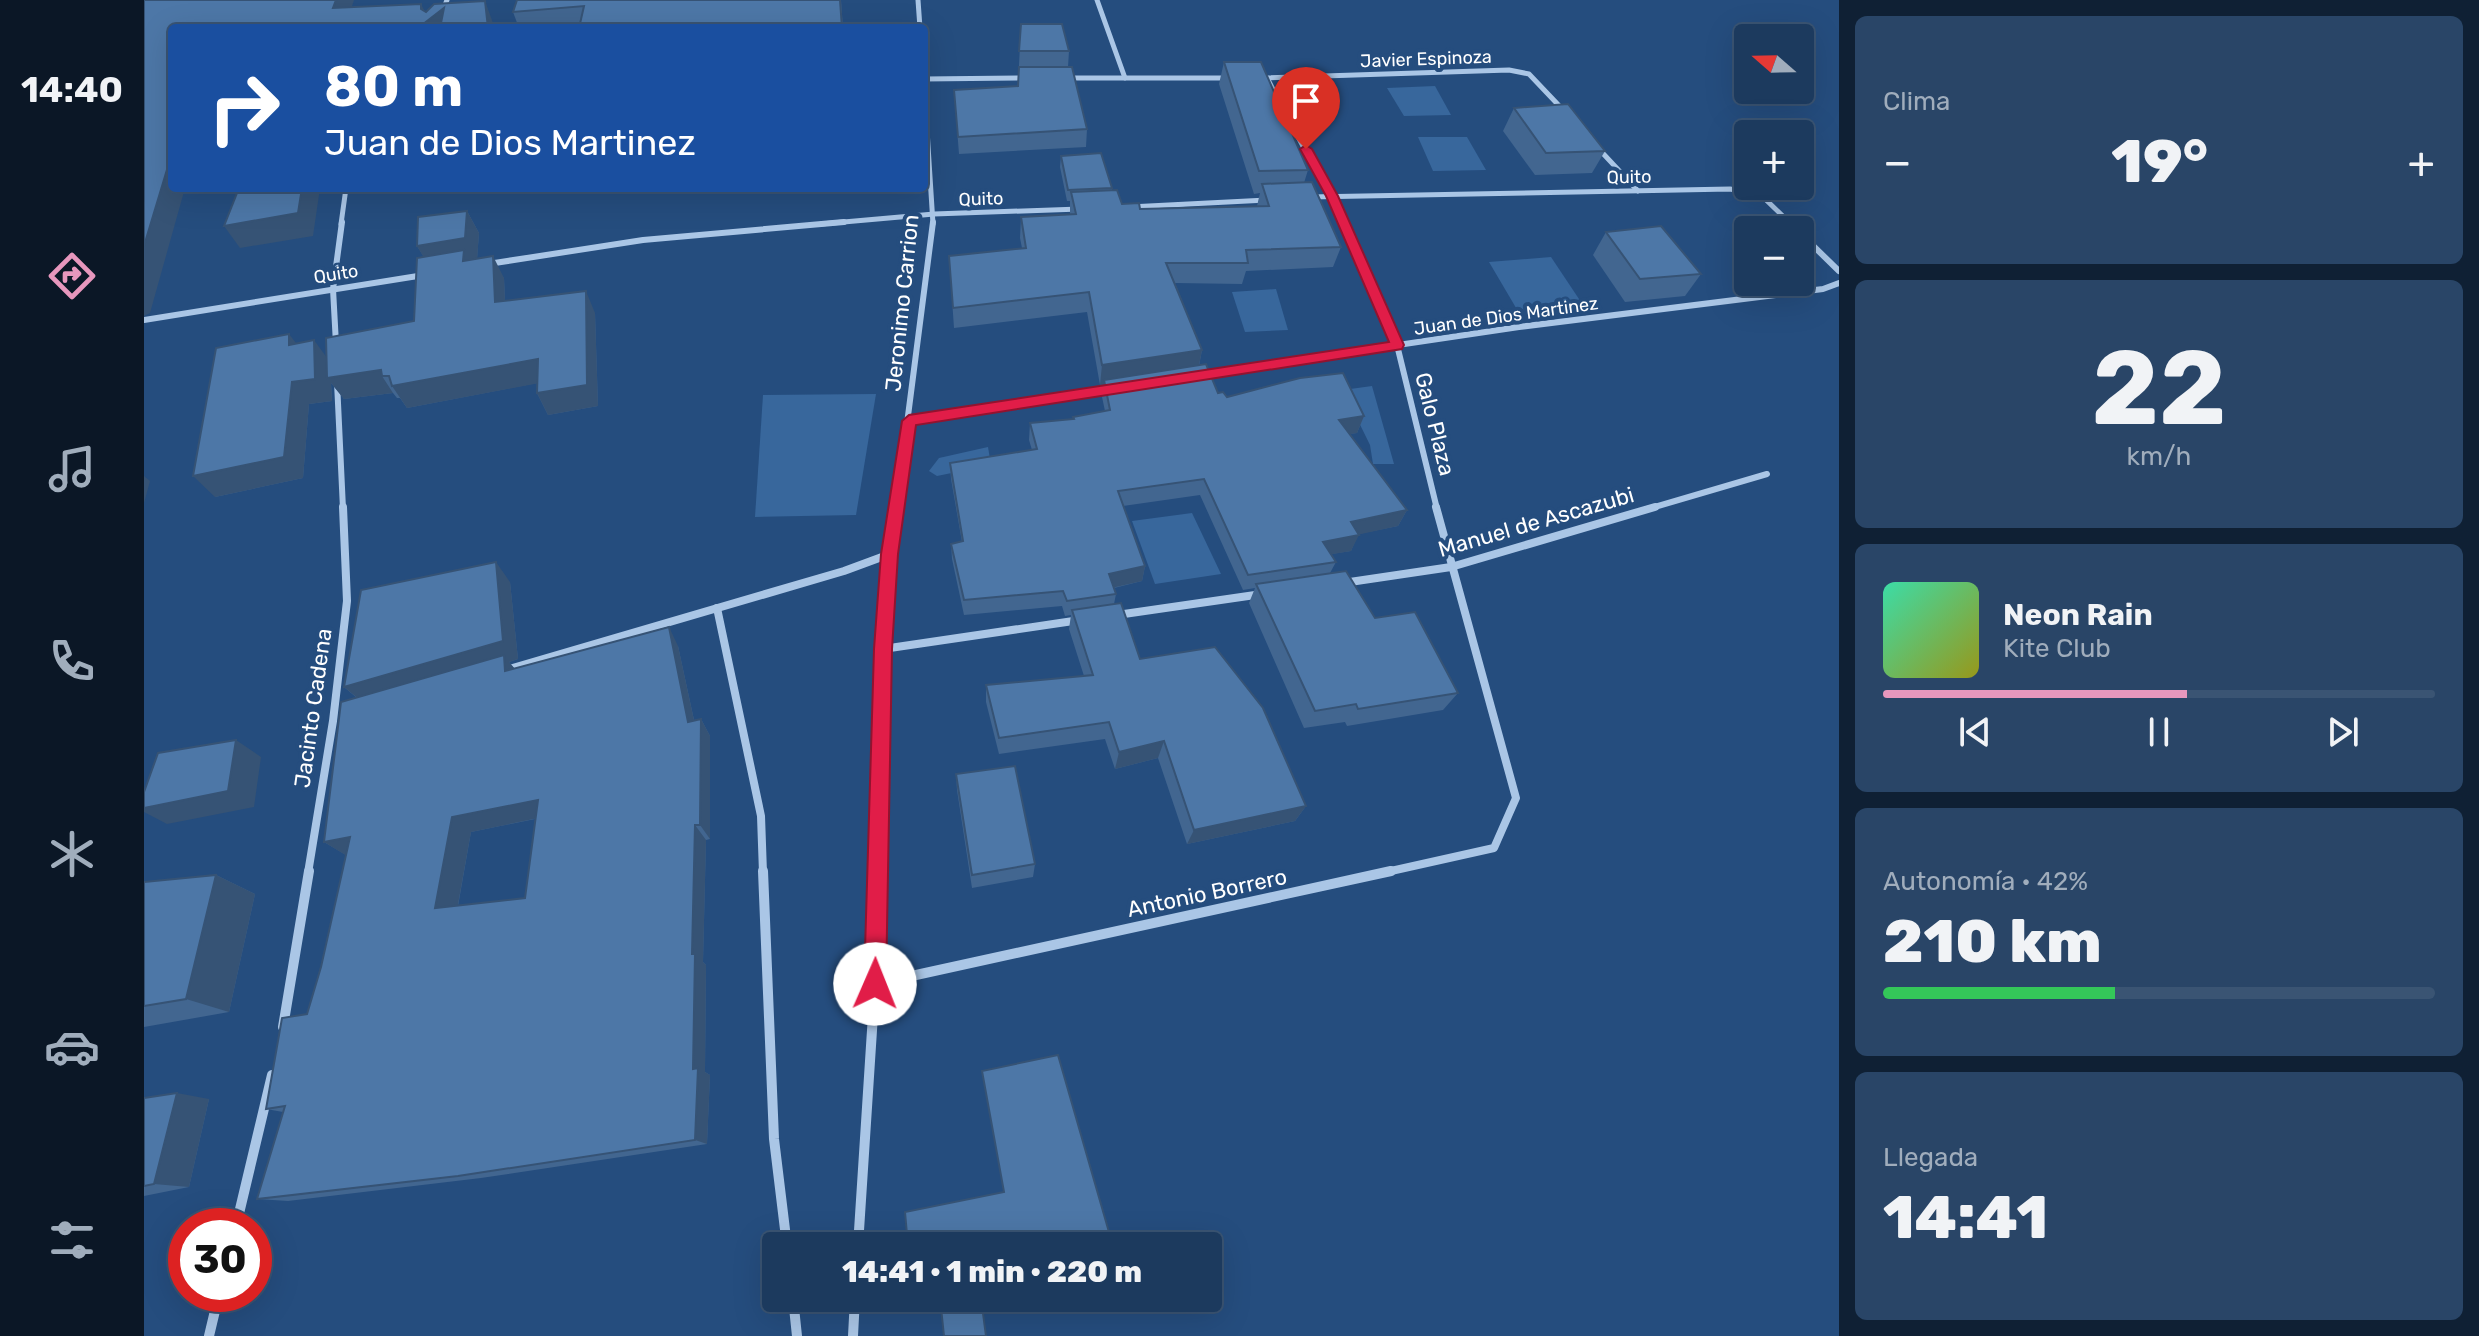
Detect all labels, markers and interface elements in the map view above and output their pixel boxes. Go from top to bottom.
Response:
north arrow [1734,24,1814,104]
map controls [1734,24,1814,296]
street label: Javier Espinoza [1360,46,1492,72]
text: 80 m [324,54,463,120]
icon: right [192,56,296,160]
pin [1272,67,1340,149]
text: 14:40 [21,68,123,111]
icon: arrive [1284,79,1328,123]
text: Clima [1883,86,1950,117]
button: + [1734,120,1814,200]
text: Juan de Dios Martinez [324,121,696,164]
text: 19° [2111,126,2208,197]
text: − [1883,136,1912,188]
text: + [2408,136,2435,188]
street label: Quito [1606,166,1652,188]
street label: Quito [958,187,1004,211]
street label: Jeronimo Carrion [879,213,925,393]
button: − [1734,216,1814,296]
icon: directions [44,248,100,304]
street label: Quito [312,260,360,288]
street label: Juan de Dios Martinez [1412,292,1600,340]
text: 22 [2091,327,2227,450]
street label: Galo Plaza [1409,370,1461,478]
icon: music [44,441,100,497]
text: km/h [2127,441,2191,472]
street label: Manuel de Ascazubi [1435,481,1637,563]
text: Neon Rain [2003,597,2153,633]
street label: Jacinto Cadena [288,626,338,790]
icon: phone [44,633,100,689]
text: Kite Club [2003,633,2111,664]
icon: previous [1953,710,1997,754]
icon: pause [2137,710,2181,754]
icon: next [2321,710,2365,754]
icon: climate [44,826,100,882]
street label: Antonio Borrero [1125,863,1289,923]
text: Autonomía · 42% [1883,866,2088,897]
text: 210 km [1883,906,2102,977]
position arrow [833,942,917,1026]
icon: car [44,1019,100,1075]
text: Llegada [1883,1142,1978,1173]
text: 14:41 [1883,1182,2048,1253]
speed limit sign: 30 [168,1208,272,1312]
icon: filters [44,1212,100,1268]
text: 14:41 · 1 min · 220 m [842,1254,1142,1290]

